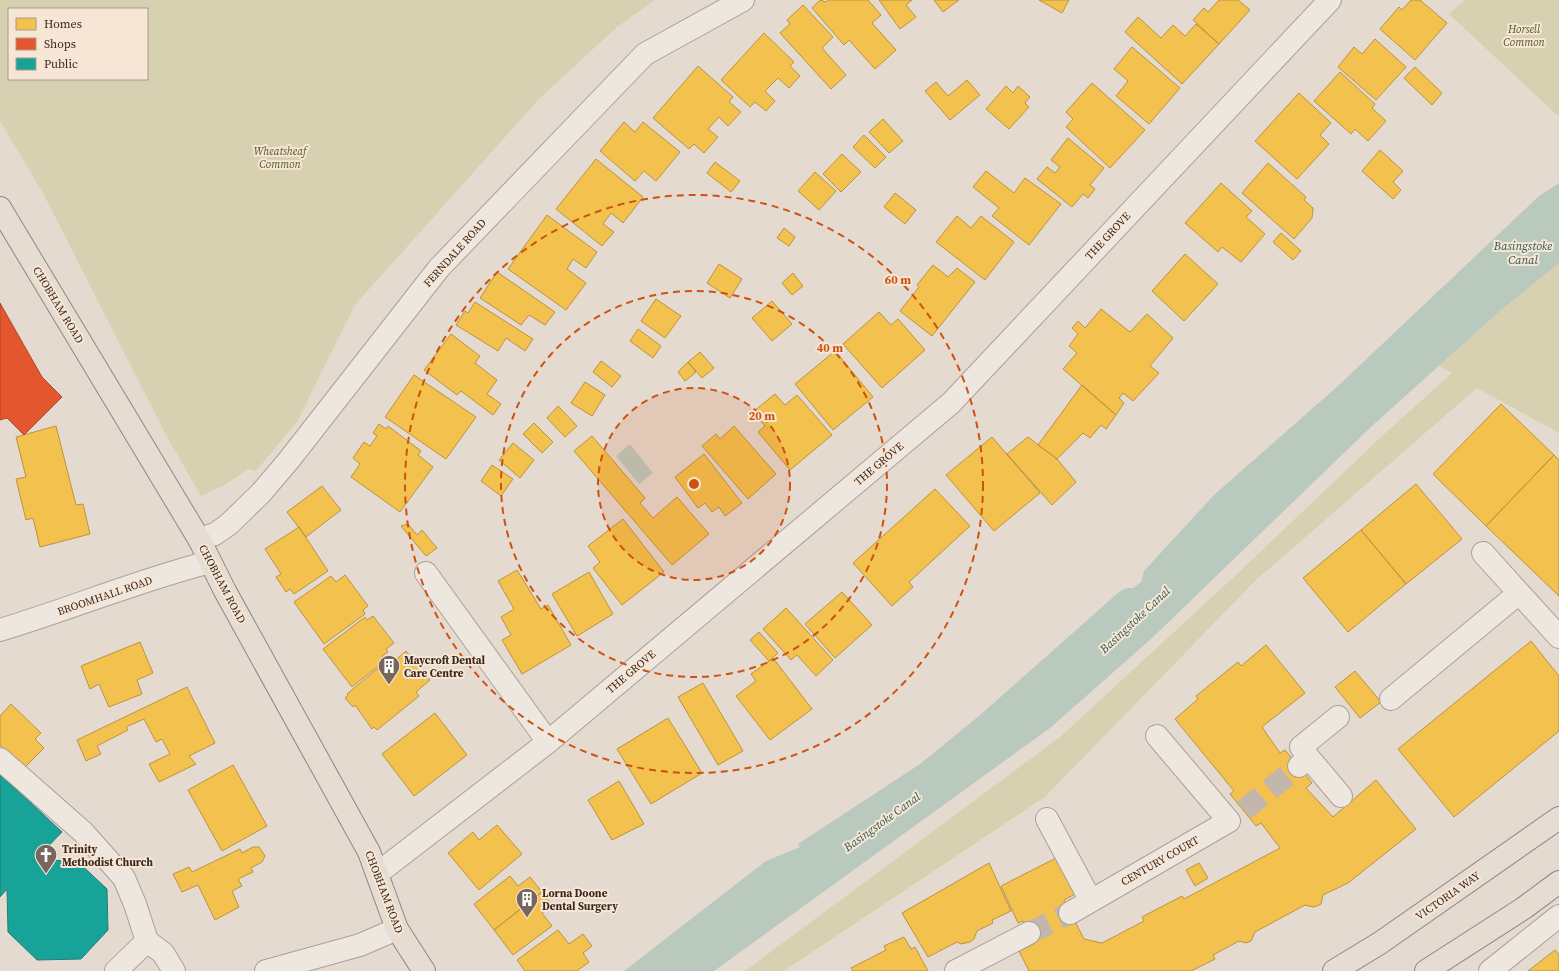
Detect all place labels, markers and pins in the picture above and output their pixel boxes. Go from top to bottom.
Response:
centre of rings [687,477,701,491]
building icon: Maycroft Dental Care Centre [376,653,402,686]
place label: Maycroft Dental Care Centre [404,653,485,681]
church icon: Trinity Methodist Church [33,842,59,875]
place label: Trinity Methodist Church [62,842,153,870]
building icon: Lorna Doone Dental Surgery [514,886,540,919]
place label: Lorna Doone Dental Surgery [542,886,618,914]

